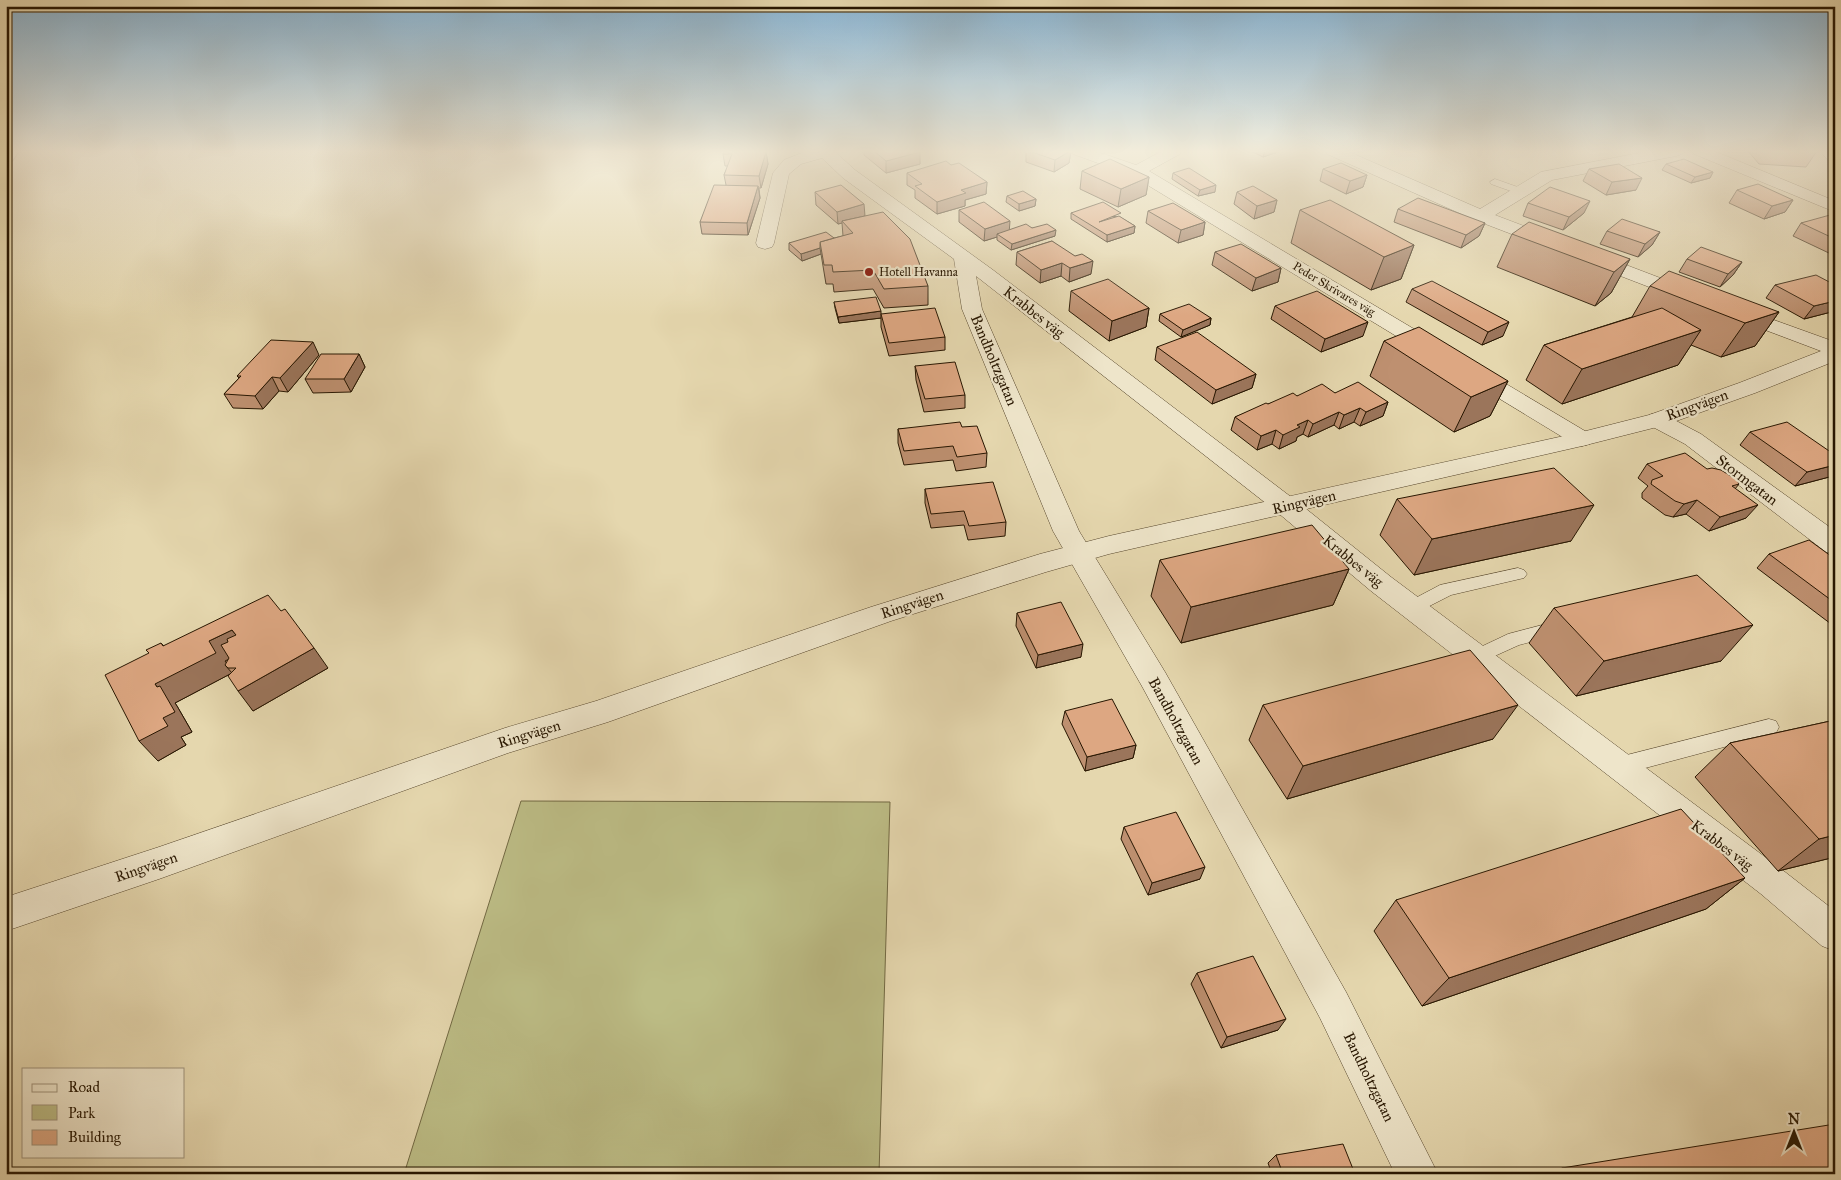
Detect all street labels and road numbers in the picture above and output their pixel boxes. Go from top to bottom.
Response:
street label: Peder Skrivares väg [1290,259,1378,320]
street label: Krabbes väg [1000,283,1069,342]
street label: Bandholtzgatan [967,312,1021,408]
street label: Ringvägen [1663,385,1731,425]
street label: Stormgatan [1712,451,1782,509]
street label: Ringvägen [1270,486,1338,518]
street label: Krabbes väg [1319,531,1388,591]
street label: Ringvägen [878,585,946,623]
street label: Bandholtzgatan [1145,674,1207,768]
street label: Ringvägen [495,716,563,752]
street label: Krabbes väg [1688,816,1757,875]
street label: Ringvägen [112,848,180,886]
street label: Bandholtzgatan [1340,1029,1398,1125]

